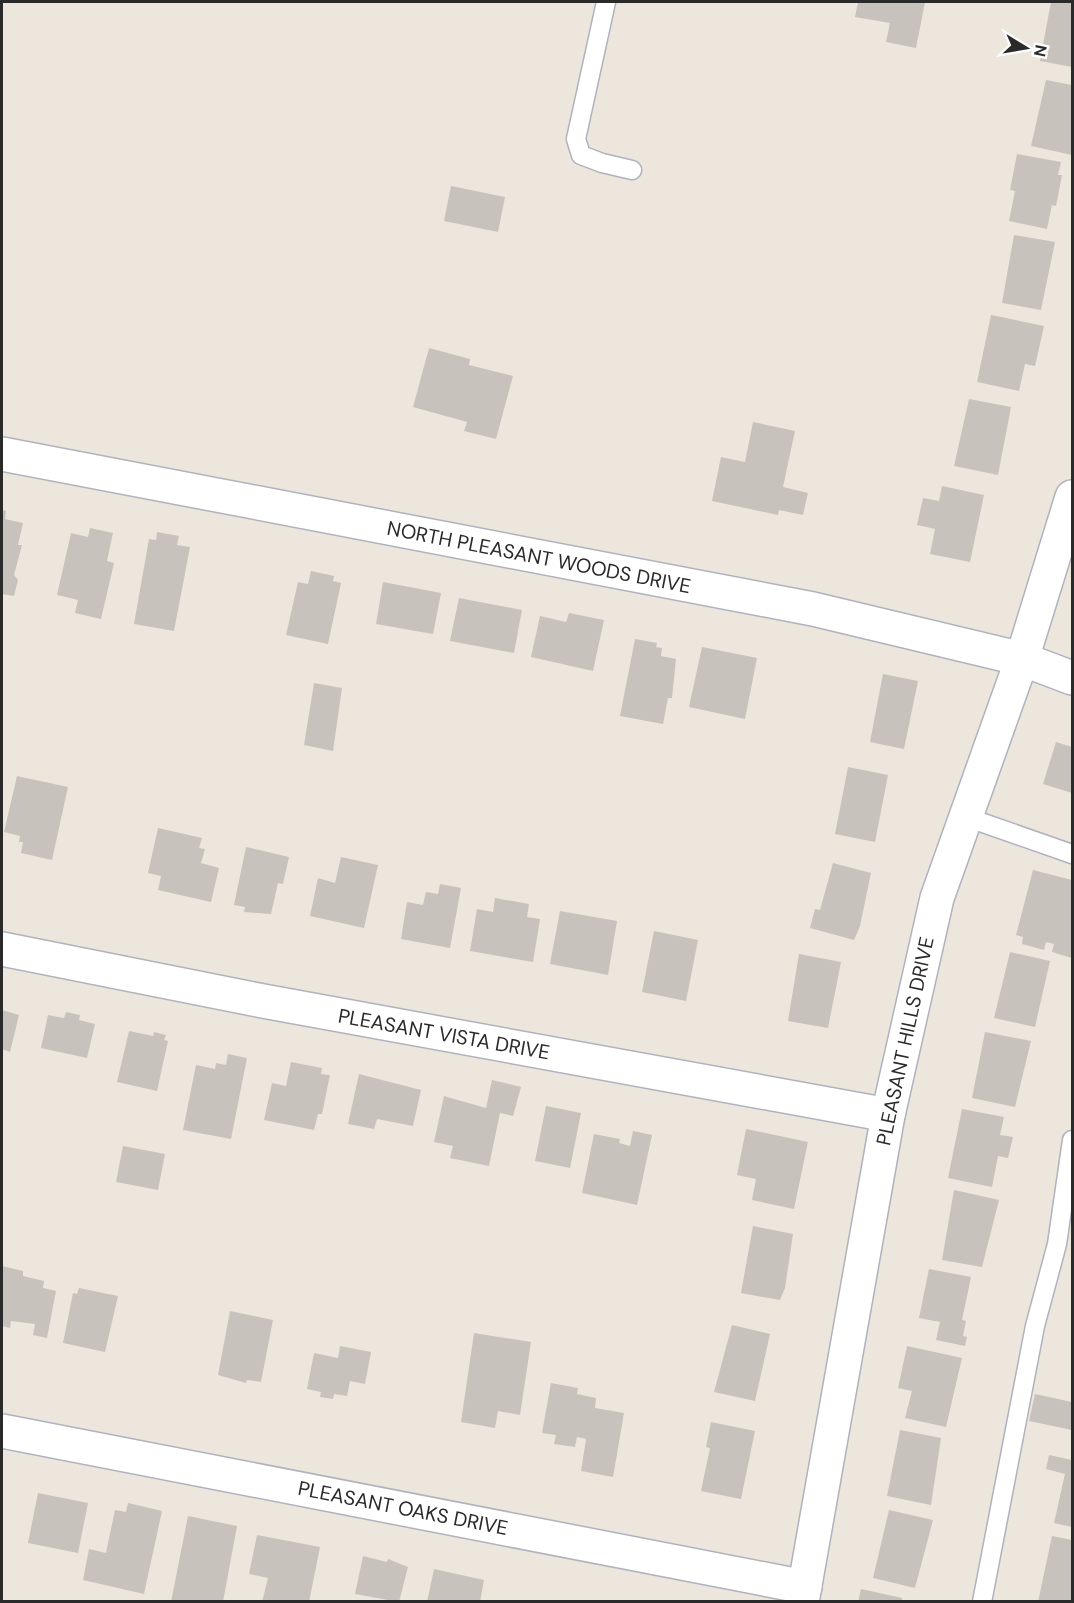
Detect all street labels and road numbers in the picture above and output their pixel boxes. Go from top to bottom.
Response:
street label: NORTH PLEASANT WOODS DRIVE [385,515,693,599]
street label: PLEASANT HILLS DRIVE [870,934,940,1148]
street label: PLEASANT VISTA DRIVE [336,1003,552,1065]
street label: PLEASANT OAKS DRIVE [296,1475,510,1541]

